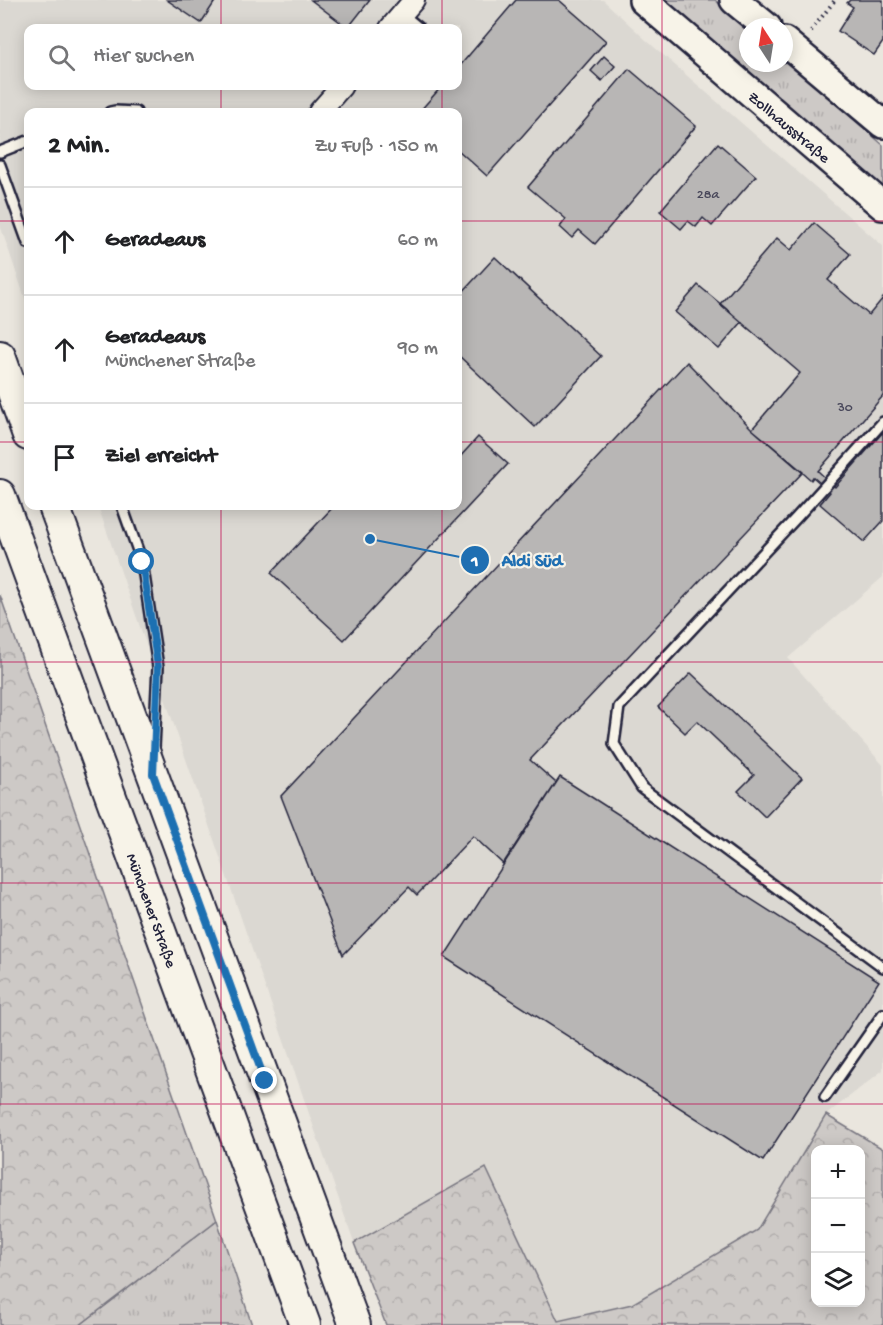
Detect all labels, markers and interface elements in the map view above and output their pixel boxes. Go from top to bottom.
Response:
north arrow [739,18,793,72]
search box [24,24,462,90]
icon: search [45,41,78,74]
text: Hier suchen [93,44,194,70]
street label: Zollhausstraße [743,89,833,169]
text: 2 Min. [48,132,111,163]
text: Zu Fuß · 150 m [315,136,438,159]
house number: 28a [697,187,720,204]
icon: ahead [48,225,81,258]
text: Geradeaus [105,228,205,254]
text: 60 m [398,230,438,253]
text: Geradeaus [105,325,205,351]
icon: ahead [48,333,81,366]
text: 90 m [398,338,438,361]
text: Münchener Straße [105,351,255,374]
house number: 30 [836,400,853,417]
icon: arrive [48,441,81,474]
text: Ziel erreicht [105,444,217,470]
callout: Aldi Süd [460,542,574,578]
route start [128,548,154,574]
text: 1 [470,552,479,573]
text: Aldi Süd [501,552,565,573]
street label: Münchener Straße [120,851,179,972]
route end [251,1067,277,1093]
map controls [811,1145,865,1307]
button: + [811,1145,865,1199]
button: − [811,1199,865,1253]
button: layers [811,1253,865,1307]

